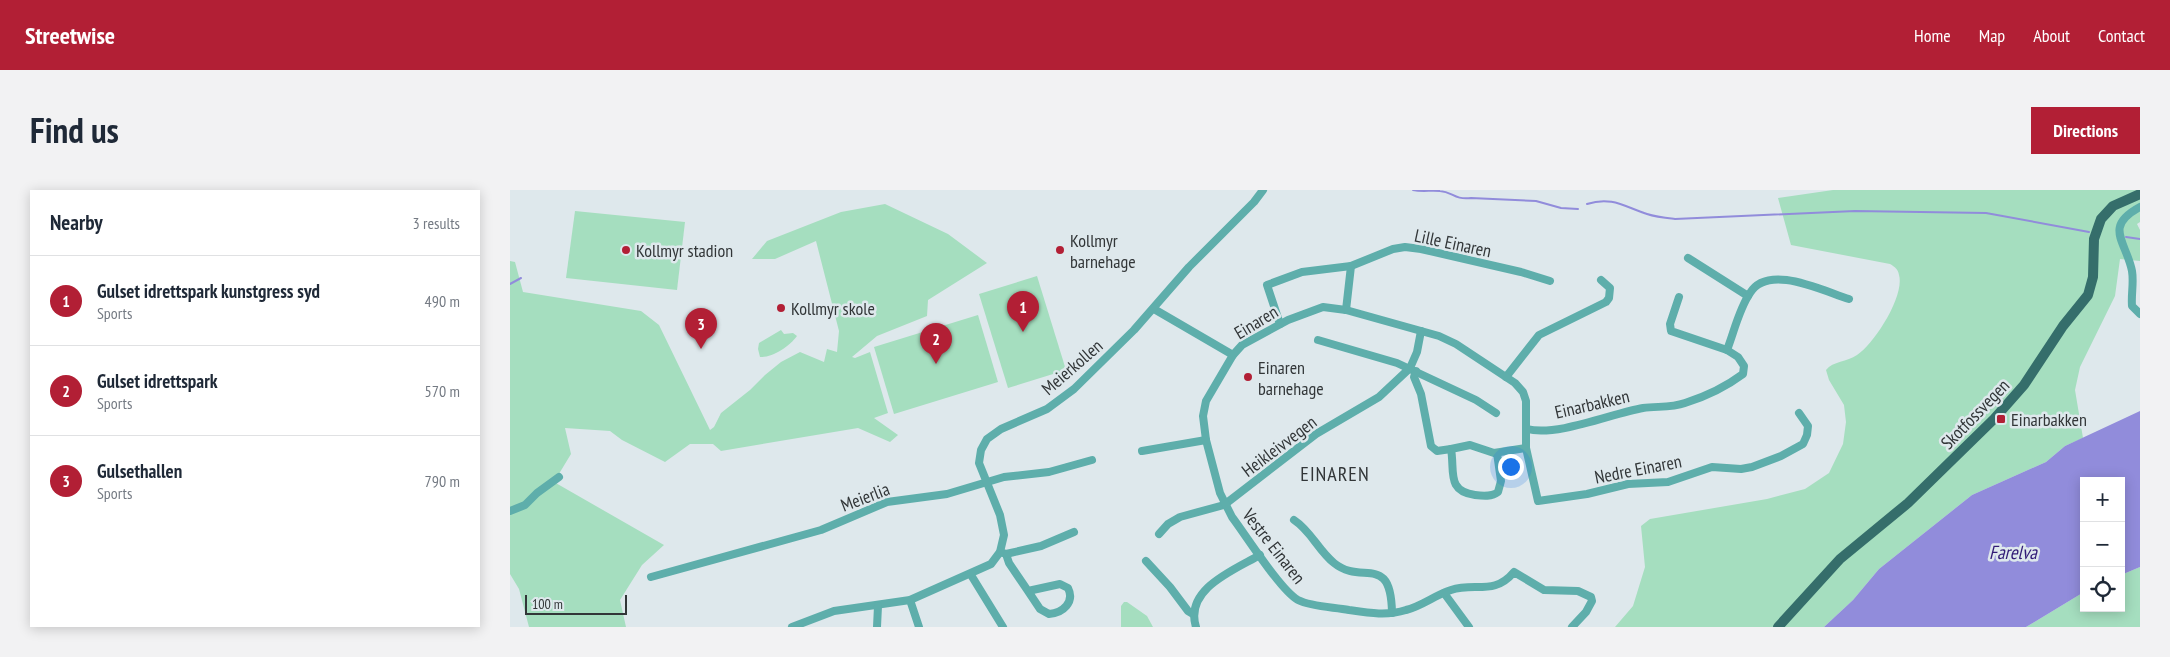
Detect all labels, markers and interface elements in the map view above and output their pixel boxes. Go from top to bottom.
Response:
text: Streetwise [25,20,115,51]
text: Home [1914,24,1951,47]
text: Map [1979,24,2005,47]
text: About [2033,24,2070,47]
text: Contact [2098,24,2145,47]
text: Find us [30,107,119,153]
button: Directions [2031,107,2140,154]
text: Nearby [50,209,103,236]
text: 3 results [413,213,460,233]
street label: Lille Einaren [1412,224,1494,262]
place label: Kollmyr barnehage [1070,229,1136,273]
place label: Kollmyr stadion [636,239,733,262]
marker: Kollmyr stadion [620,244,632,256]
marker: Kollmyr barnehage [1054,244,1066,256]
text: Gulset idrettspark kunstgress syd [97,279,320,303]
text: 1 [62,291,70,311]
text: 490 m [425,291,460,311]
pin: 1 [1007,291,1039,332]
place label: Kollmyr skole [791,297,875,320]
street label: Einaren [1230,300,1282,344]
marker: Kollmyr skole [775,302,787,314]
text: Sports [97,303,132,323]
pin: 3 [685,308,717,349]
pin: 2 [920,323,952,364]
street label: Meierkollen [1037,334,1107,400]
place label: Einaren barnehage [1258,356,1324,400]
text: Gulset idrettspark [97,369,218,393]
marker: Einaren barnehage [1242,371,1254,383]
street label: Skotfossvegen [1936,374,2014,454]
text: 2 [62,381,70,401]
text: 570 m [425,381,460,401]
street label: Einarbakken [1552,384,1632,424]
text: Sports [97,393,132,413]
place label: Einarbakken [2011,408,2087,431]
street label: Heikleivvegen [1237,410,1321,482]
marker: Einarbakken [1995,413,2007,425]
street label: Nedre Einaren [1593,449,1683,489]
your location [1498,454,1524,480]
text: Gulsethallen [97,459,182,483]
district label: EINAREN [1300,461,1370,487]
text: 3 [62,471,70,491]
text: 790 m [425,471,460,491]
street label: Meierlia [837,477,893,517]
map controls [2080,477,2125,612]
button: + [2080,477,2125,522]
text: Sports [97,483,132,503]
street label: Vestre Einaren [1237,503,1310,588]
button: − [2080,522,2125,567]
water label: Farelva [1989,540,2038,564]
button: locate [2080,567,2125,612]
scale bar [525,592,628,615]
text: 100 m [532,595,563,613]

